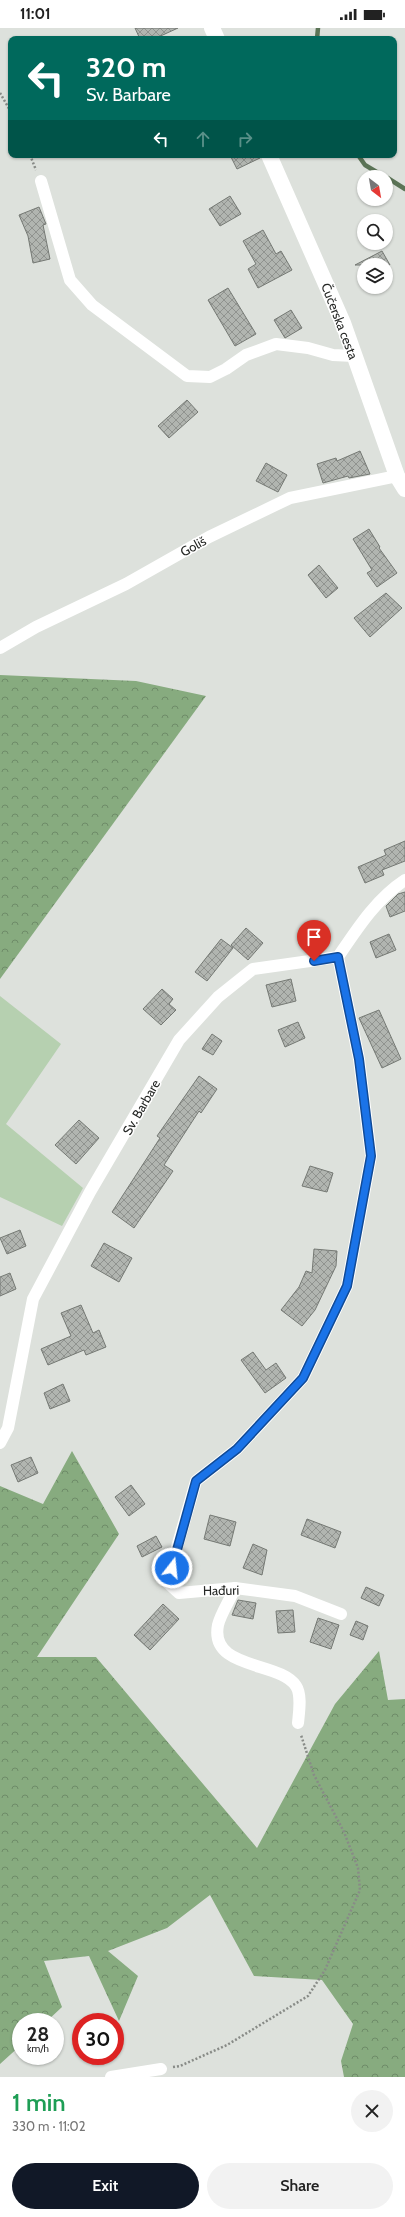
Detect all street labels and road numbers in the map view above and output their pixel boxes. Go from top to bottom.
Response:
street label: Čučerska cesta [318,280,363,362]
street label: Goliš [177,532,209,560]
street label: Sv. Barbare [119,1076,163,1138]
street label: Hađuri [203,1582,239,1598]

